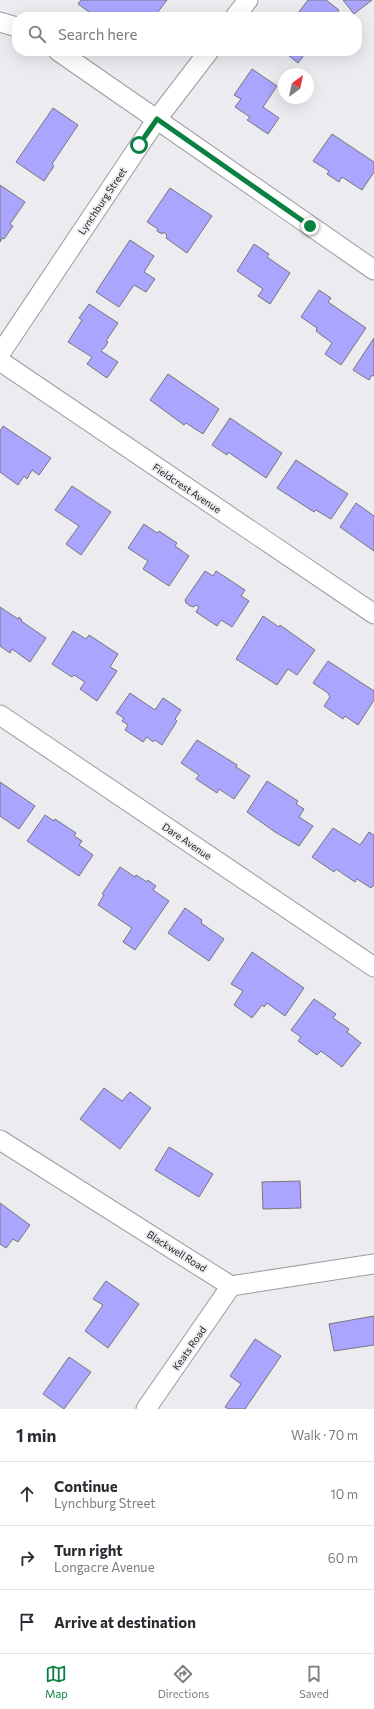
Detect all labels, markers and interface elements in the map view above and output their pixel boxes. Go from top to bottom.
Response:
search box [12,12,362,56]
icon: search [26,23,48,45]
text: Search here [58,25,137,43]
north arrow [278,68,314,104]
route start [130,136,148,154]
street label: Lynchburg Street [75,165,129,237]
route end [301,217,319,235]
street label: Fieldcrest Avenue [151,461,223,515]
street label: Dare Avenue [160,820,214,862]
street label: Blackwell Road [145,1228,209,1274]
street label: Keats Road [170,1324,209,1372]
text: 1 min [16,1425,56,1446]
text: Walk · 70 m [291,1427,358,1443]
text: Continue [54,1477,118,1495]
icon: ahead [16,1483,38,1505]
text: 10 m [330,1486,358,1502]
text: Lynchburg Street [54,1495,156,1511]
text: Turn right [54,1541,123,1559]
icon: right [16,1547,38,1569]
text: 60 m [328,1550,358,1566]
text: Longacre Avenue [54,1559,155,1575]
icon: arrive [16,1611,38,1633]
text: Arrive at destination [54,1613,196,1631]
tab: Map [45,1663,68,1700]
tab: Directions [158,1663,209,1700]
tab: Saved [299,1663,329,1700]

